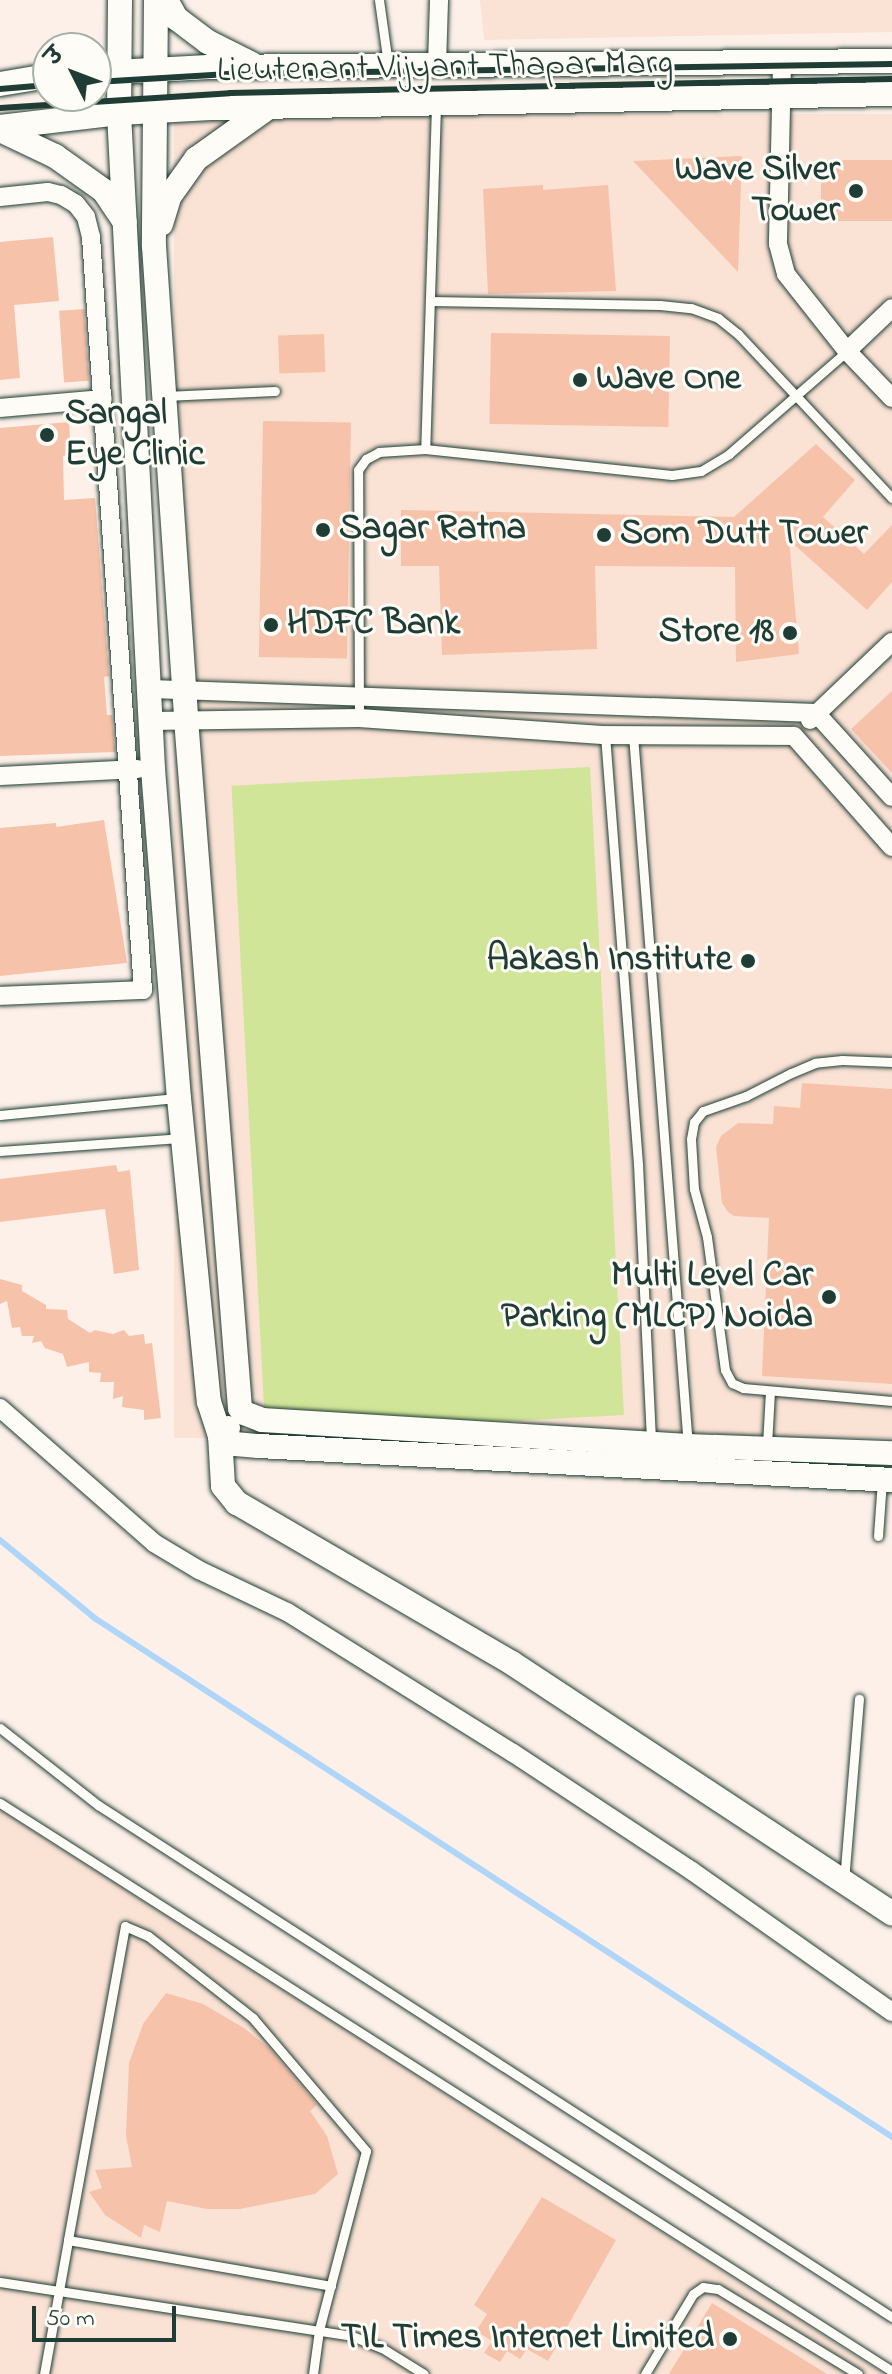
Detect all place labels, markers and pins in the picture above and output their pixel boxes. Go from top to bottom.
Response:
place label: Wave Silver Tower [675,148,840,233]
marker: Wave Silver Tower [847,182,865,200]
place label: Wave One [596,358,741,402]
marker: Wave One [571,371,589,389]
place label: Sangal Eye Clinic [65,392,204,477]
marker: Sangal Eye Clinic [36,424,58,446]
place label: Sagar Ratna [339,508,526,552]
place label: Som Dutt Tower [620,513,868,557]
marker: Sagar Ratna [314,521,332,539]
marker: Som Dutt Tower [595,526,613,544]
place label: HDFC Bank [287,603,460,647]
place label: Store 18 [659,611,774,655]
marker: HDFC Bank [262,616,280,634]
marker: Store 18 [781,624,799,642]
place label: Aakash Institute [487,939,732,983]
marker: Aakash Institute [739,952,757,970]
place label: Multi Level Car Parking (MLCP) Noida [501,1254,813,1339]
marker: Multi Level Car Parking (MLCP) Noida [820,1288,838,1306]
place label: TIL Times Internet Limited [341,2317,714,2361]
marker: TIL Times Internet Limited [721,2330,739,2348]

